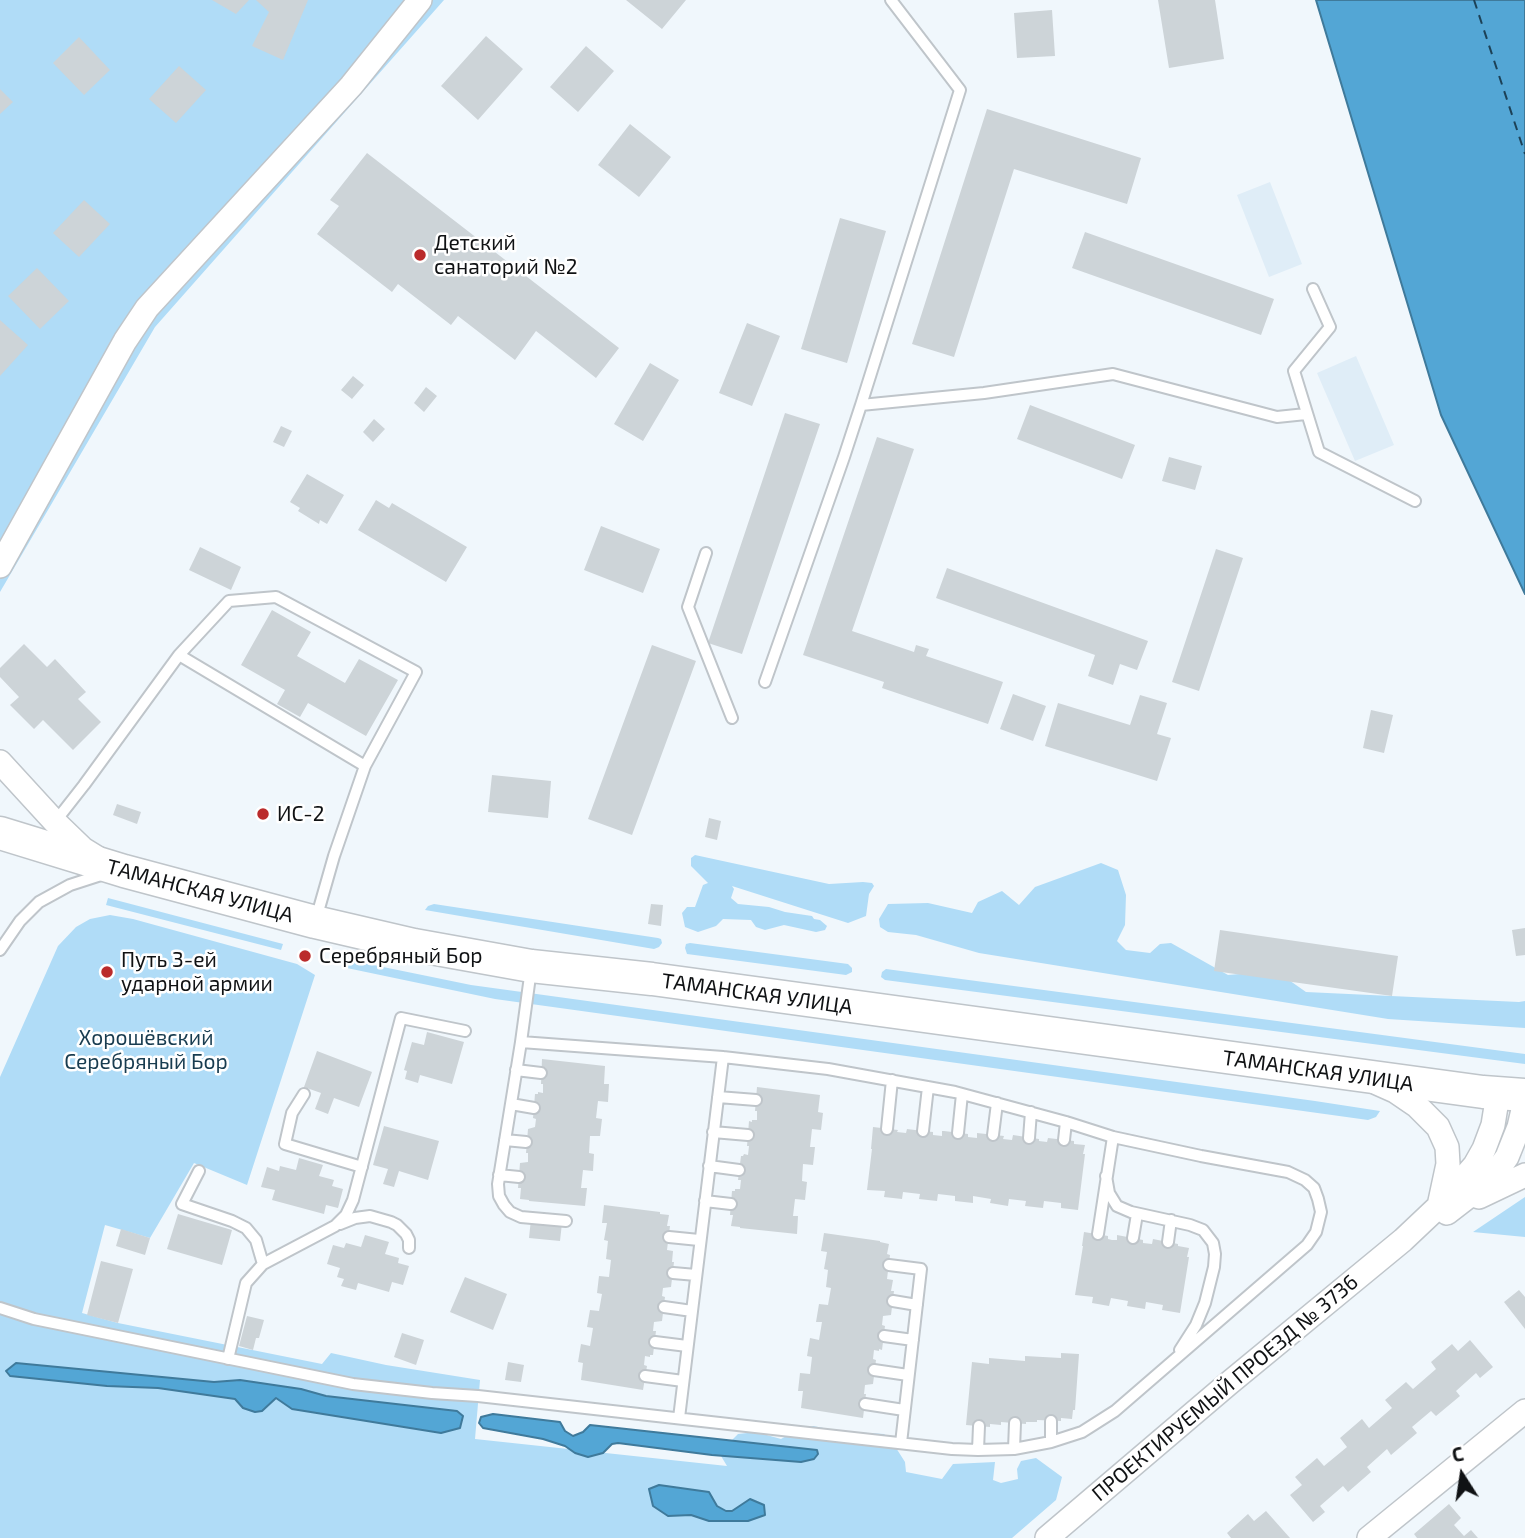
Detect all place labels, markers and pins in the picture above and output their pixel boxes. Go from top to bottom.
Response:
place label: Детский санаторий №2 [434,230,578,280]
marker: Детский санаторий №2 [412,247,428,263]
place label: ИС-2 [277,801,325,827]
marker: ИС-2 [255,806,271,822]
place label: Серебряный Бор [319,943,483,969]
place label: Путь 3-ей ударной армии [121,947,273,997]
marker: Серебряный Бор [297,948,313,964]
marker: Путь 3-ей ударной армии [99,964,115,980]

